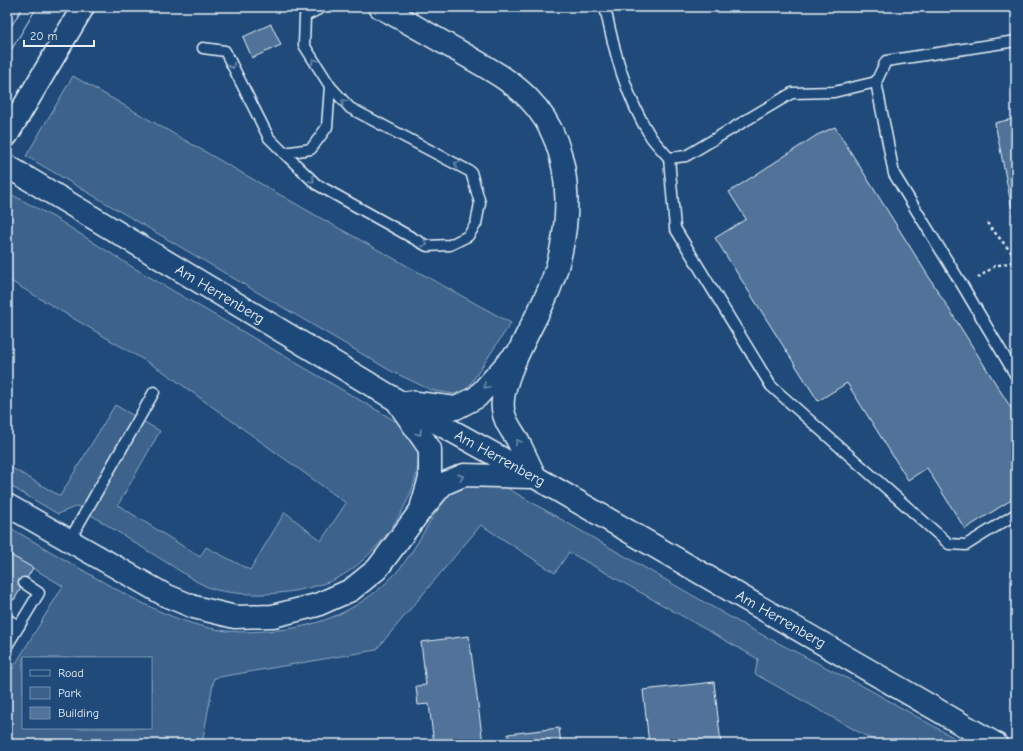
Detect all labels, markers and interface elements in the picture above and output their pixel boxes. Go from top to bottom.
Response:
scale bar [24,22,94,48]
text: 20 m [30,29,58,43]
one-way arrow [311,58,319,65]
one-way arrow [228,62,235,69]
one-way arrow [342,99,349,106]
one-way arrow [454,161,462,169]
one-way arrow [307,175,315,183]
one-way arrow [421,239,428,247]
street label: Am Herrenberg [172,260,268,328]
one-way arrow [484,381,491,389]
street label: Am Herrenberg [452,426,548,490]
one-way arrow [414,429,421,436]
one-way arrow [515,439,523,446]
one-way arrow [457,473,464,482]
street label: Am Herrenberg [733,586,829,652]
legend [22,657,152,729]
text: Road [58,666,84,680]
text: Park [58,686,81,700]
text: Building [58,706,99,720]

